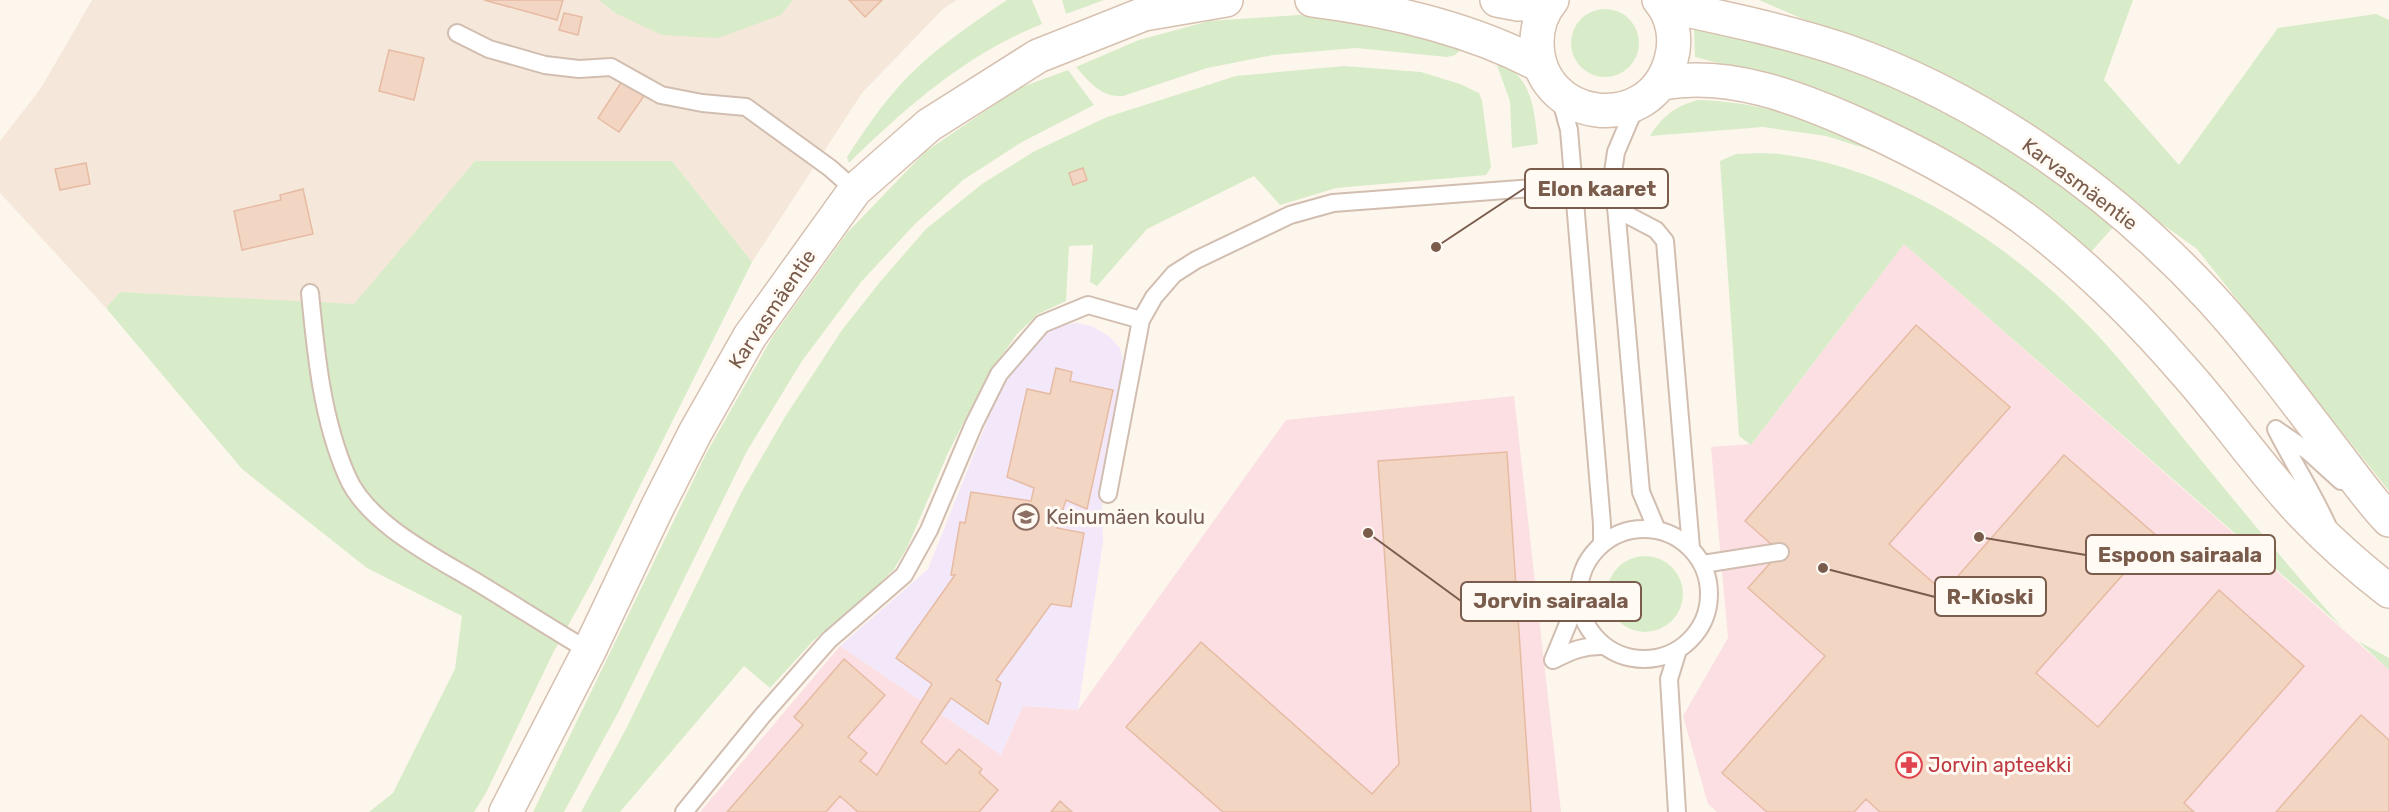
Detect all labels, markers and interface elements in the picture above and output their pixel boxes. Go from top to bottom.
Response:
street label: Karvasmäentie [2018,133,2142,235]
callout: Elon kaaret [1525,169,1668,208]
text: Elon kaaret [1538,176,1657,201]
street label: Karvasmäentie [723,245,821,373]
school or university icon: Keinumäen koulu [1011,502,1041,532]
place label: Keinumäen koulu [1046,505,1205,529]
callout: Espoon sairaala [2086,535,2275,574]
text: Espoon sairaala [2098,542,2262,567]
callout: R-Kioski [1935,577,2046,616]
callout: Jorvin sairaala [1461,582,1641,621]
text: R-Kioski [1947,584,2033,609]
text: Jorvin sairaala [1473,588,1629,613]
pharmacy icon: Jorvin apteekki [1894,750,1924,780]
place label: Jorvin apteekki [1928,753,2071,777]

